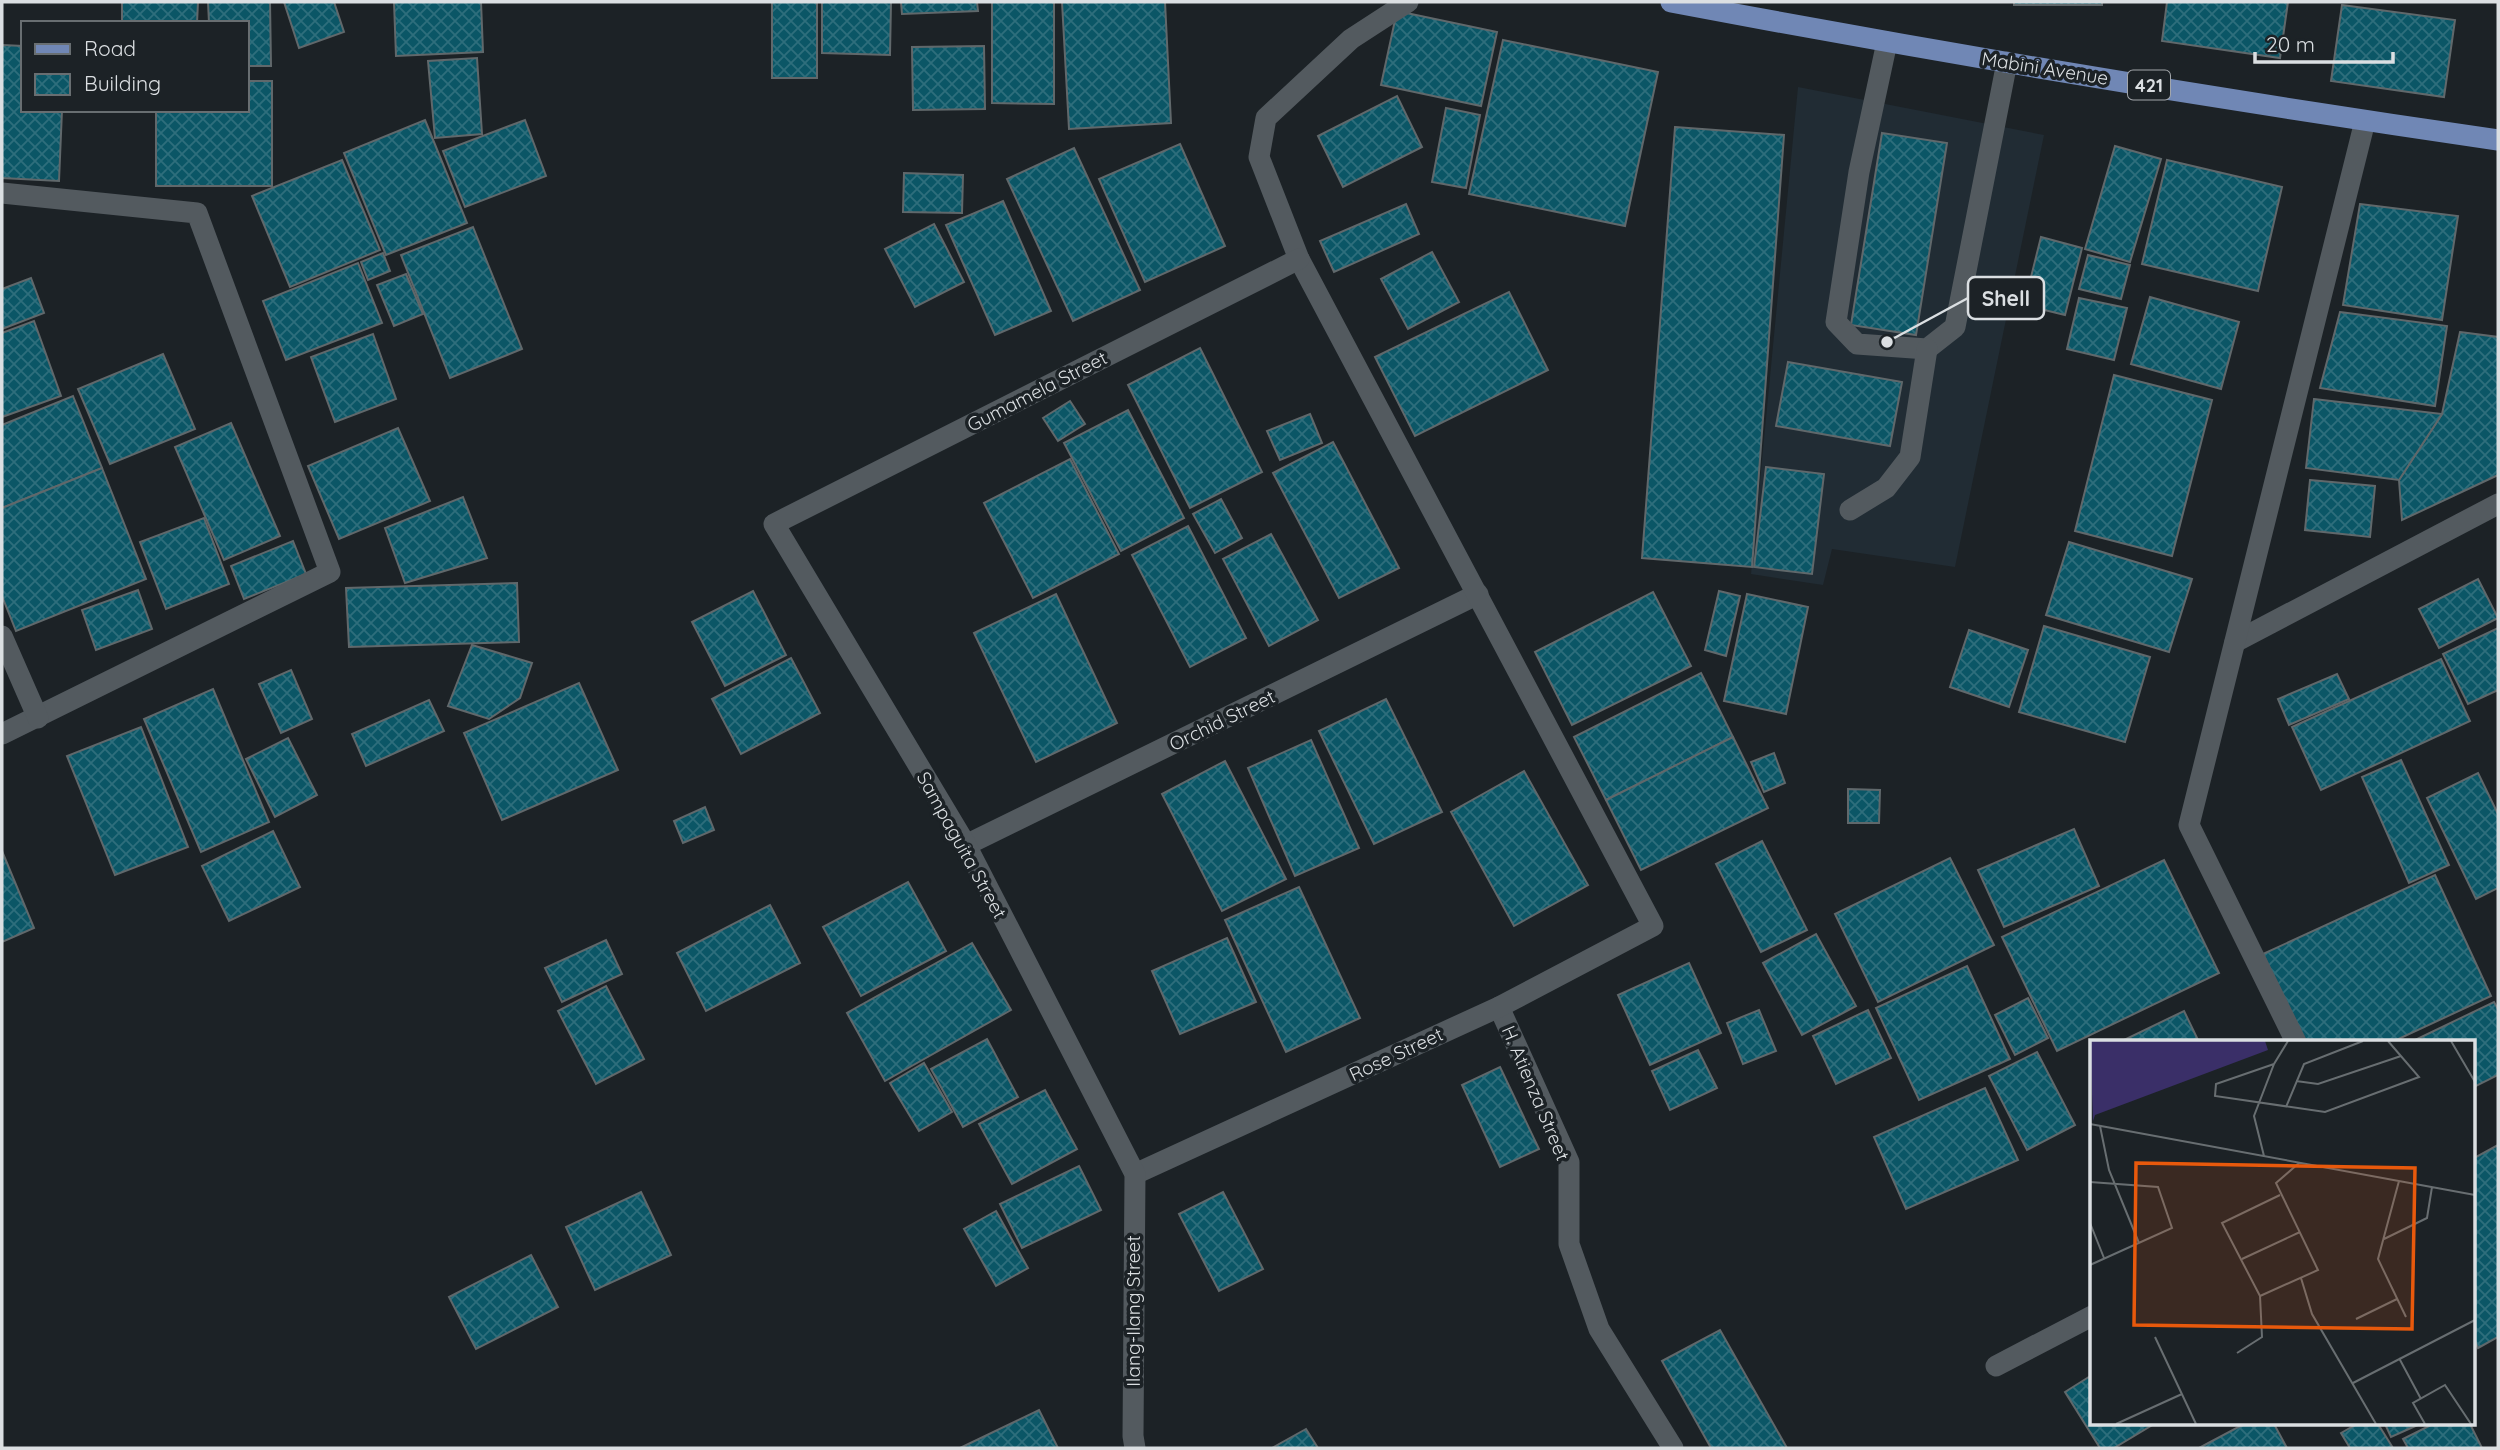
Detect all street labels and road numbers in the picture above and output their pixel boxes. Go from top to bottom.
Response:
street label: Mabini Avenue [1980,46,2110,90]
road number: 421 [2128,70,2170,100]
street label: Gumamela Street [963,345,1111,437]
street label: Orchid Street [1165,684,1279,756]
street label: Sampaguita Street [912,767,1012,923]
street label: Rose Street [1345,1022,1447,1086]
street label: H. Atienza Street [1497,1022,1575,1164]
street label: Ilang-Ilang Street [1121,1235,1145,1387]

